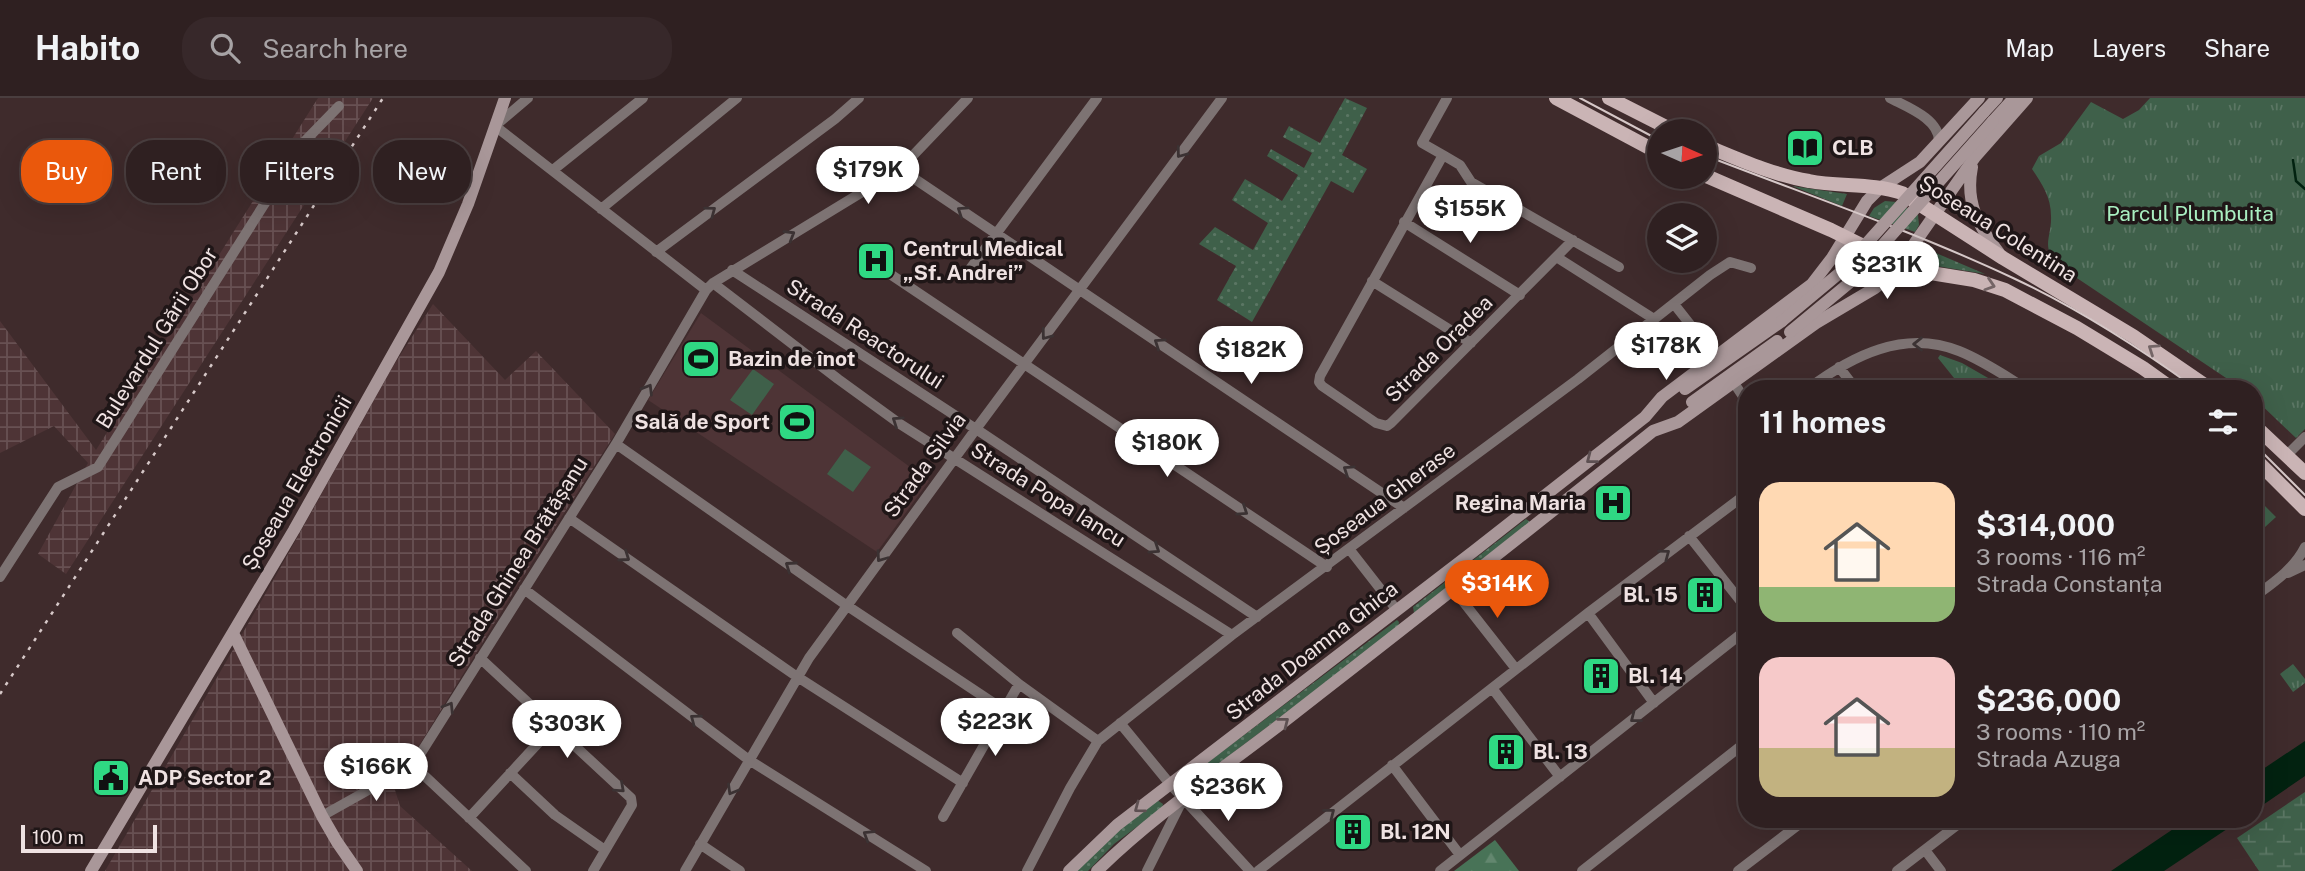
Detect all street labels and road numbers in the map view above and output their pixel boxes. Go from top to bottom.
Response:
street label: Șoseaua Colentina [1915,170,2082,287]
street label: Bulevardul Gării Obor [91,242,223,433]
street label: Strada Reactorului [782,273,949,394]
street label: Strada Oradea [1380,290,1497,407]
street label: Șoseaua Electronicii [236,391,357,574]
street label: Strada Silvia [878,407,971,522]
street label: Strada Popa Iancu [966,437,1130,552]
street label: Șoseaua Gherase [1309,437,1460,560]
street label: Strada Ghinea Brătășanu [443,452,593,671]
street label: Strada Doamna Ghica [1221,576,1403,725]

